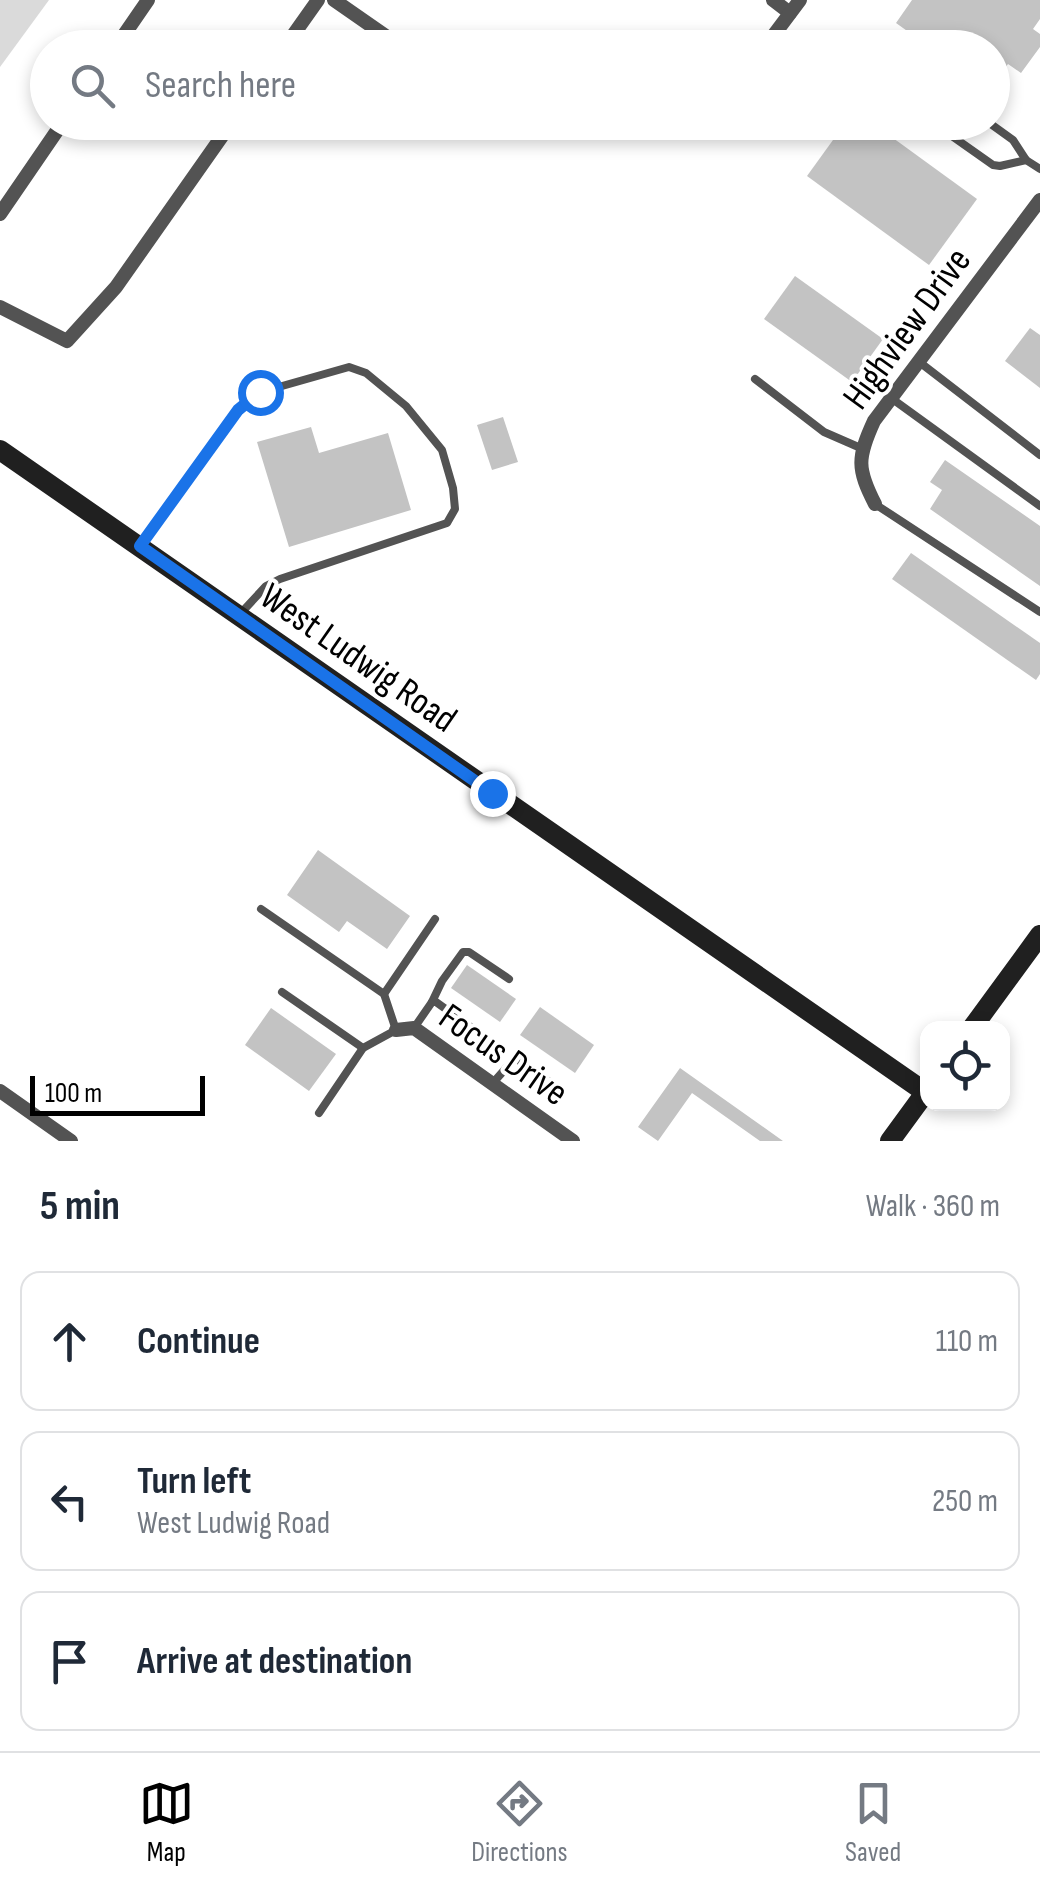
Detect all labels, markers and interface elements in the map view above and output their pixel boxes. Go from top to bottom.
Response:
search box [30,30,1010,140]
icon: search [65,58,120,113]
text: Search here [145,63,296,108]
street label: Highview Drive [834,239,981,418]
route start [238,370,284,416]
street label: West Ludwig Road [251,574,465,742]
route end [470,771,516,817]
street label: Focus Drive [430,995,576,1116]
map controls [920,1021,1010,1111]
button: locate [920,1021,1010,1111]
scale bar [30,1071,205,1116]
text: 100 m [45,1077,102,1110]
text: 5 min [40,1181,120,1232]
text: Walk · 360 m [866,1187,1000,1226]
icon: ahead [42,1314,97,1369]
text: Continue [137,1319,260,1364]
text: 110 m [936,1322,998,1361]
text: Turn left [137,1459,251,1504]
icon: left [42,1474,97,1529]
text: 250 m [932,1482,998,1521]
text: West Ludwig Road [137,1504,330,1543]
icon: arrive [42,1634,97,1689]
text: Arrive at destination [137,1639,412,1684]
tab: Map [139,1776,194,1869]
tab: Directions [471,1776,568,1869]
tab: Saved [845,1776,901,1869]

